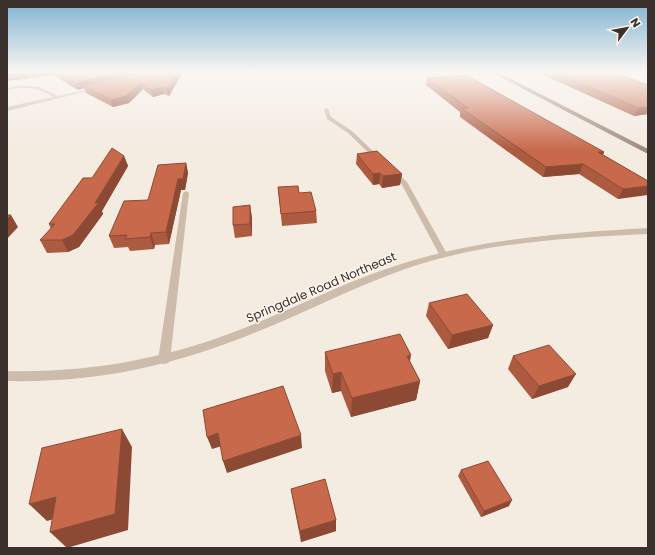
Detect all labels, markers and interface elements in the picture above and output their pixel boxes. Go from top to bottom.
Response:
north arrow [607,8,647,48]
text: N [627,15,644,30]
street label: Springdale Road Northeast [243,248,399,326]

